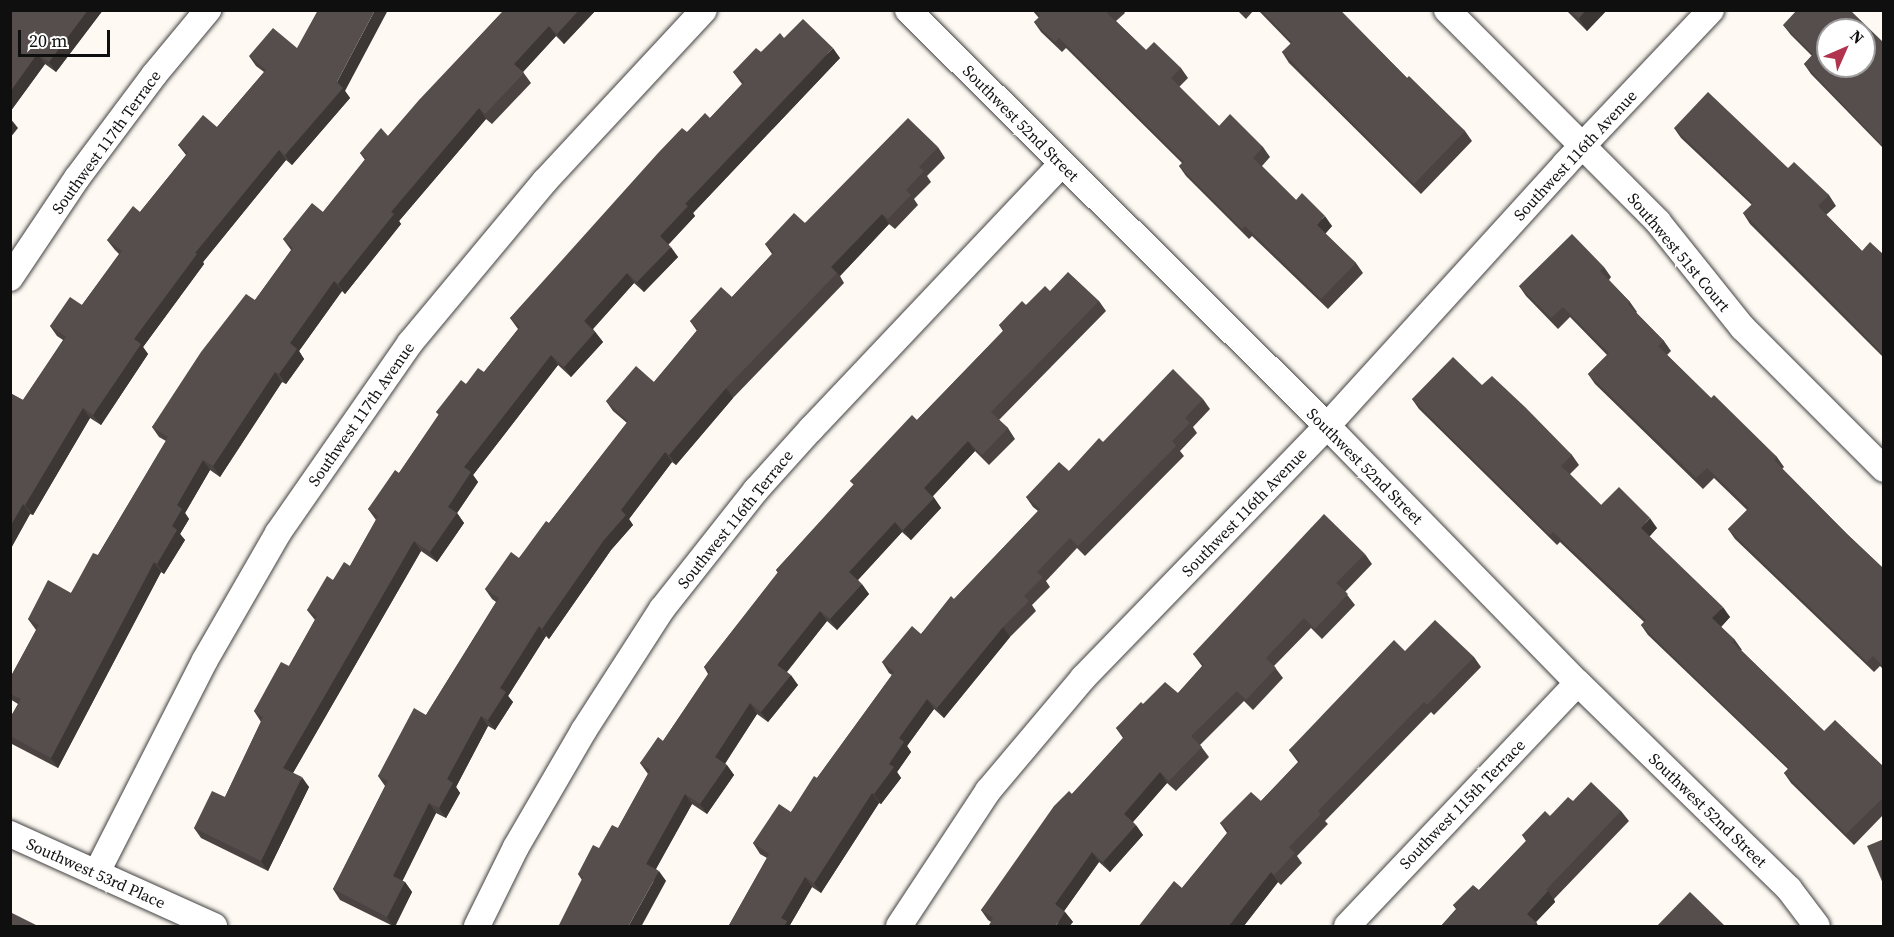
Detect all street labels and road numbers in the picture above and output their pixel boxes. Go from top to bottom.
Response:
street label: Southwest 52nd Street [959,61,1083,185]
street label: Southwest 117th Terrace [47,66,165,218]
street label: Southwest 116th Avenue [1510,86,1640,224]
street label: Southwest 51st Court [1624,189,1734,315]
street label: Southwest 117th Avenue [304,338,418,490]
street label: Southwest 52nd Street [1303,404,1427,528]
street label: Southwest 116th Avenue [1178,444,1310,580]
street label: Southwest 116th Terrace [673,446,797,592]
street label: Southwest 115th Terrace [1395,735,1529,873]
street label: Southwest 52nd Street [1645,749,1771,871]
street label: Southwest 53rd Place [24,834,168,912]

